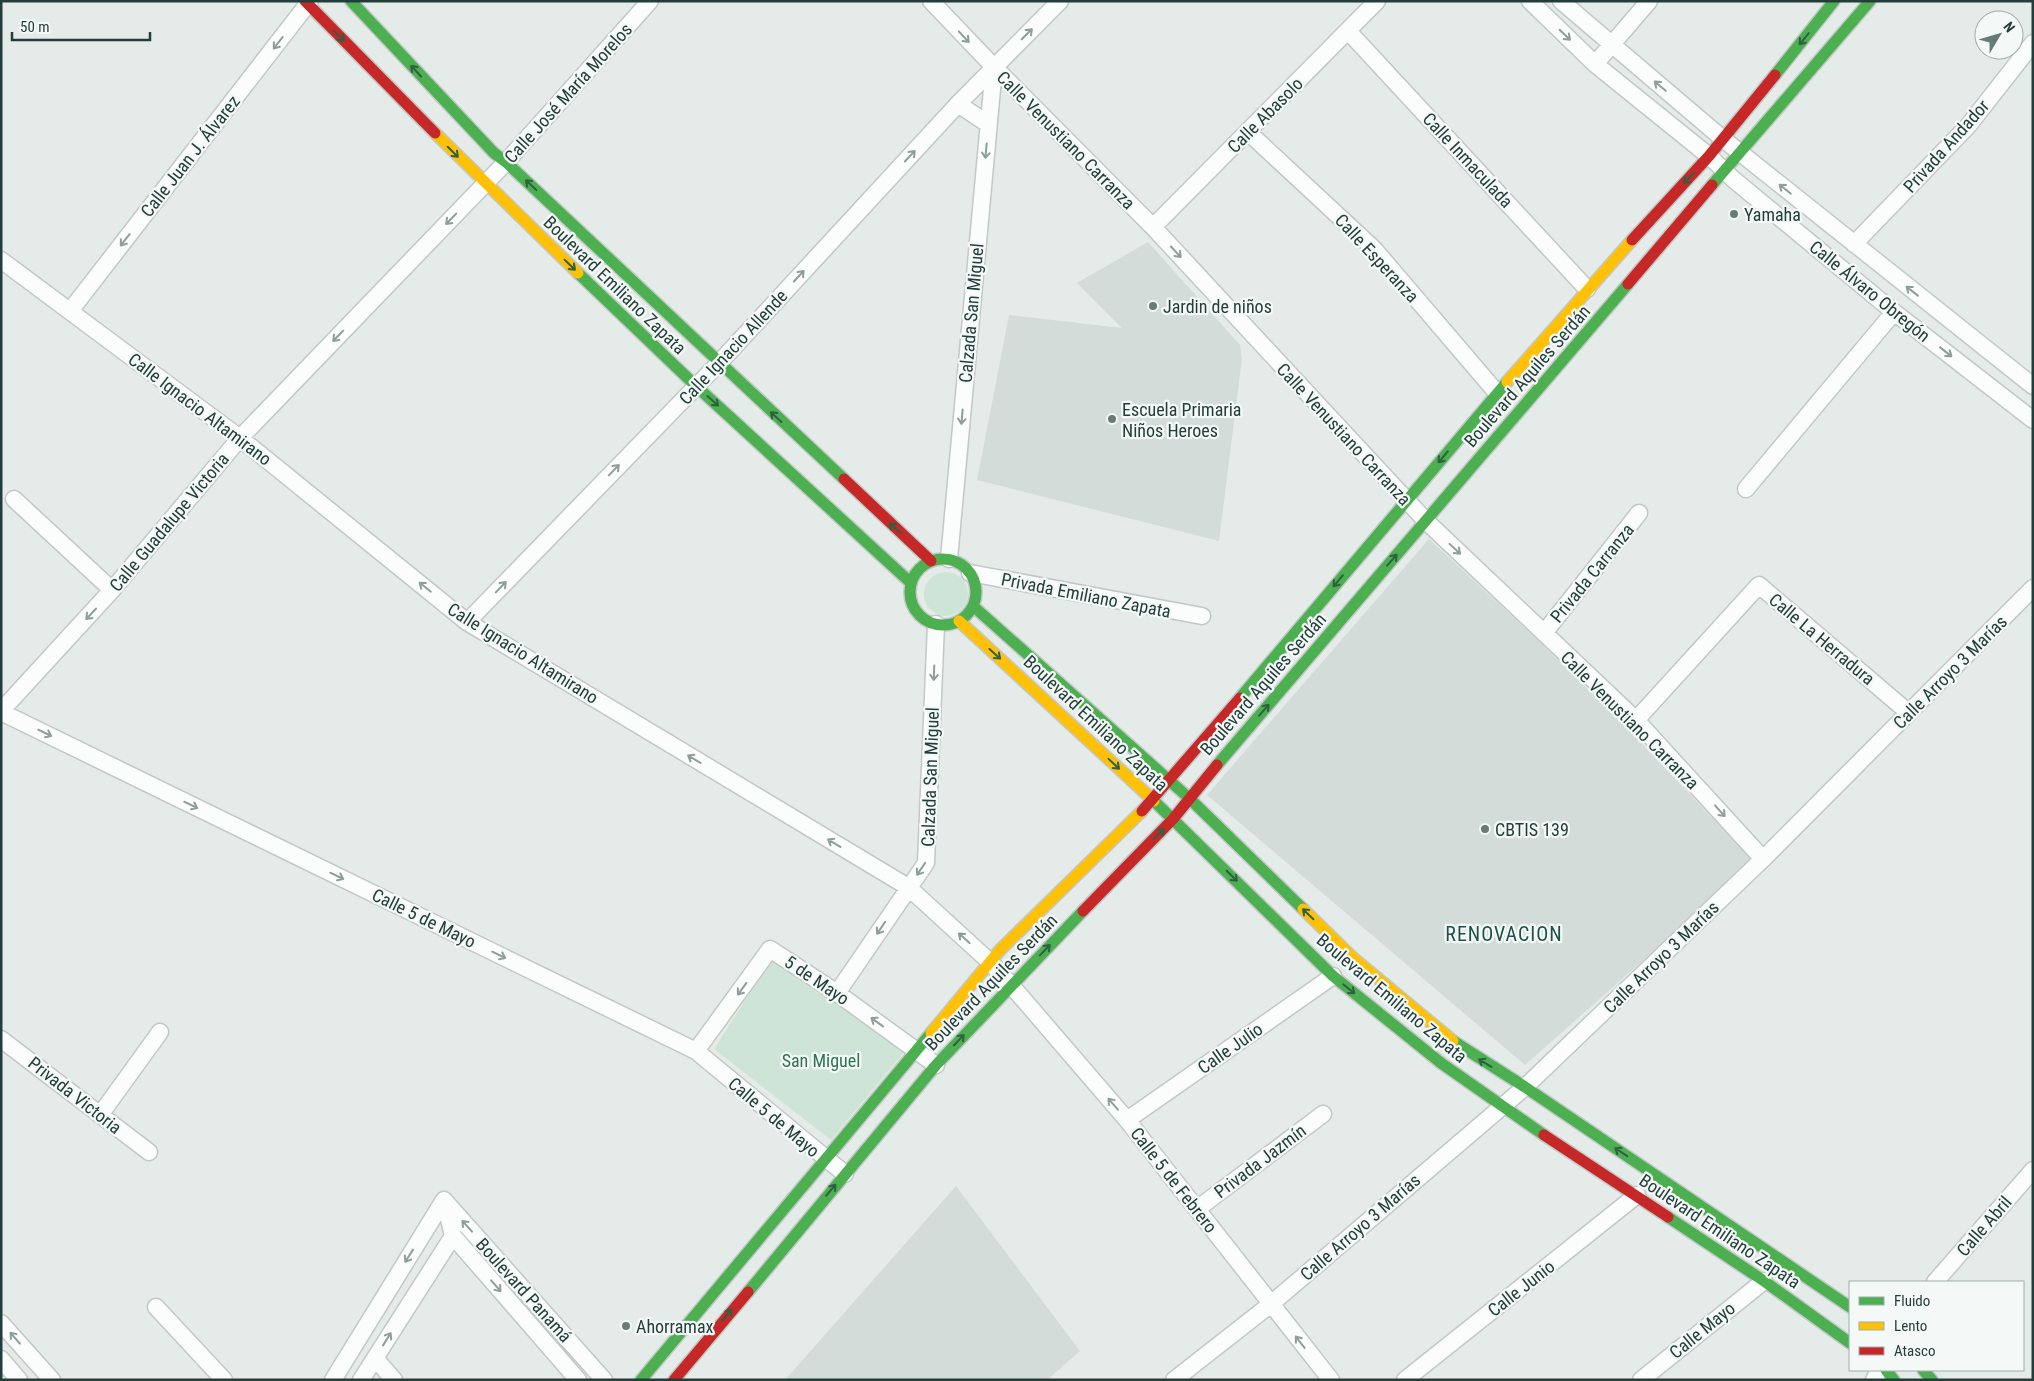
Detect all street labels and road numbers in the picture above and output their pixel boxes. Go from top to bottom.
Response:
street label: Calle José María Morelos [500,19,636,167]
street label: Calle Venustiano Carranza [993,67,1139,213]
street label: Calle Abasolo [1223,73,1307,157]
street label: Calle Juan J. Álvarez [136,91,244,221]
street label: Privada Andador [1899,95,1993,197]
street label: Calle Inmaculada [1419,108,1517,212]
street label: Calle Esperanza [1331,209,1423,307]
street label: Boulevard Emiliano Zapata [540,212,690,358]
street label: Calle Álvaro Obregón [1806,236,1934,346]
street label: Calzada San Miguel [954,242,988,384]
street label: Calle Ignacio Allende [674,285,792,409]
street label: Boulevard Aquiles Serdán [1460,301,1594,451]
street label: Calle Ignacio Altamirano [124,348,276,470]
street label: Calle Venustiano Carranza [1273,359,1415,509]
street label: Calle Guadalupe Victoria [105,448,233,596]
street label: Privada Carranza [1546,519,1638,627]
street label: Privada Emiliano Zapata [999,568,1173,622]
street label: Calle La Herradura [1765,589,1879,689]
street label: Calle Ignacio Altamirano [444,598,602,708]
street label: Boulevard Aquiles Serdán [1196,609,1330,759]
street label: Calle Arroyo 3 Marías [1889,611,2011,733]
street label: Calle Venustiano Carranza [1557,647,1703,793]
street label: Boulevard Emiliano Zapata [1020,651,1172,795]
street label: Calzada San Miguel [917,707,943,847]
street label: Calle 5 de Mayo [369,884,479,952]
street label: Calle Arroyo 3 Marías [1599,897,1723,1017]
street label: Boulevard Aquiles Serdán [921,910,1061,1054]
street label: Boulevard Emiliano Zapata [1313,929,1471,1067]
street label: 5 de Mayo [781,951,853,1009]
street label: Calle Julio [1194,1018,1266,1078]
street label: Privada Victoria [24,1052,126,1138]
street label: Calle 5 de Mayo [724,1073,824,1161]
street label: Privada Jazmín [1210,1120,1310,1202]
street label: Calle 5 de Febrero [1126,1123,1222,1237]
street label: Calle Arroyo 3 Marías [1296,1169,1424,1285]
street label: Boulevard Emiliano Zapata [1636,1169,1804,1293]
street label: Calle Abril [1952,1192,2016,1260]
street label: Boulevard Panamá [472,1234,576,1346]
street label: Calle Junio [1483,1255,1559,1321]
street label: Calle Mayo [1665,1297,1739,1363]

